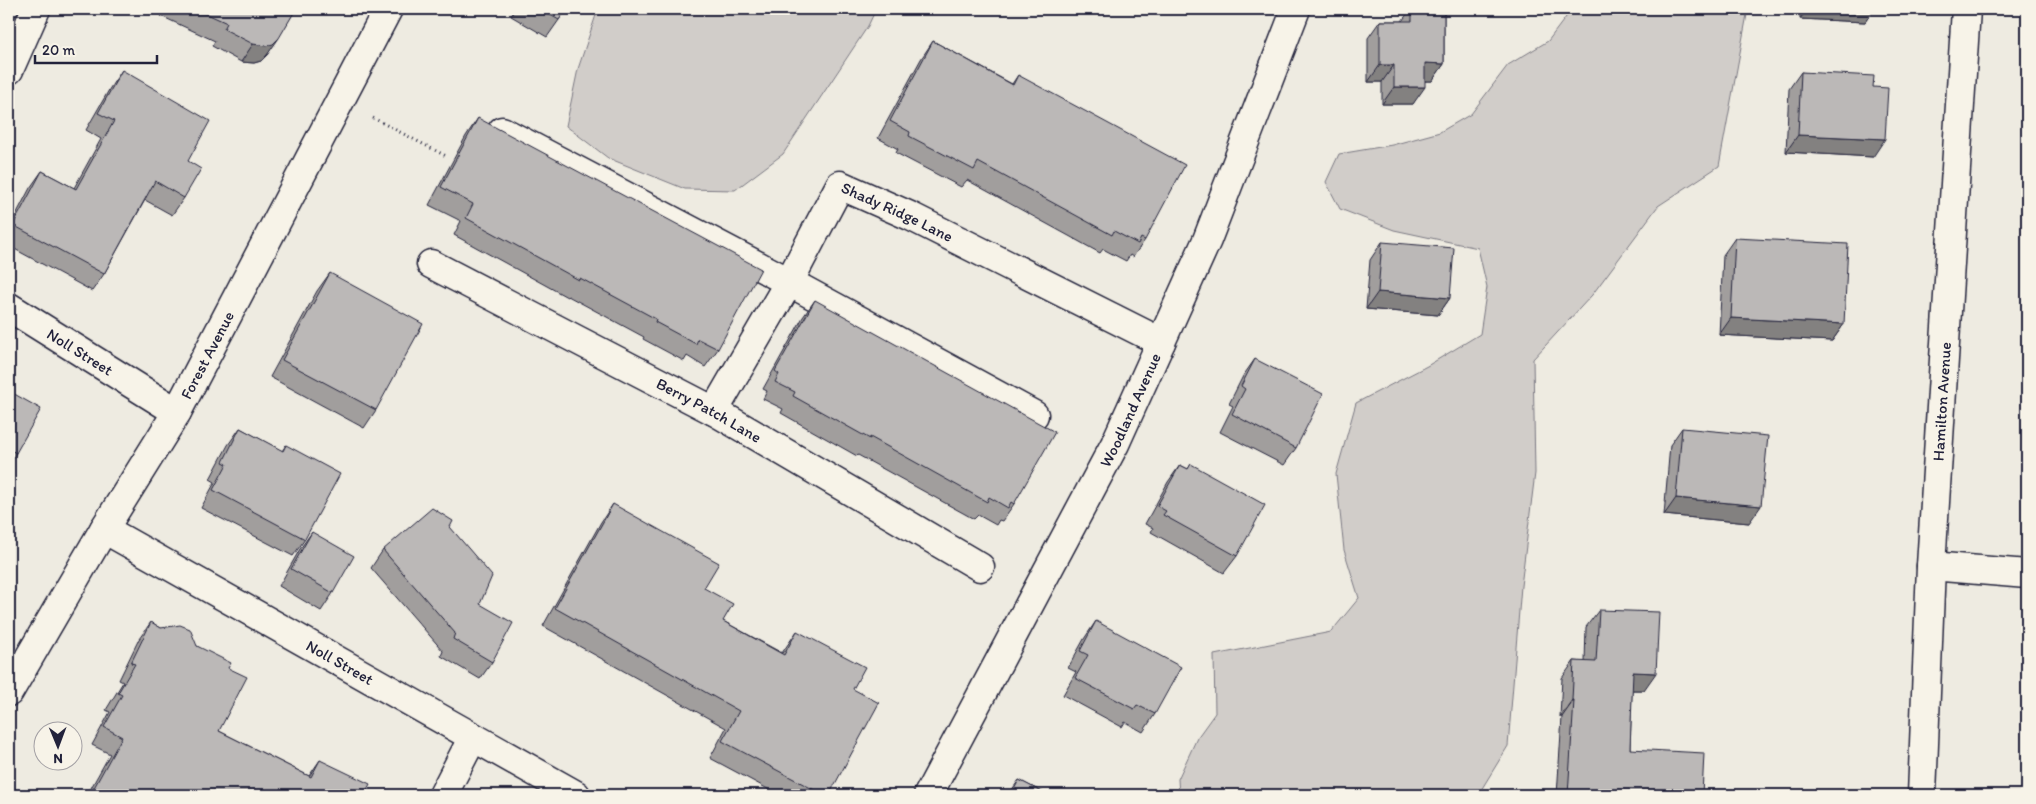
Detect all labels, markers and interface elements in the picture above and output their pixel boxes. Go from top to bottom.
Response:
scale bar [35,32,158,64]
text: 20 m [42,41,76,59]
street label: Shady Ridge Lane [838,178,956,246]
street label: Forest Avenue [176,308,238,402]
street label: Noll Street [43,324,117,380]
street label: Hamilton Avenue [1929,341,1955,462]
street label: Woodland Avenue [1096,350,1165,470]
street label: Berry Patch Lane [653,374,765,447]
street label: Noll Street [303,636,377,689]
north arrow [32,722,82,772]
text: N [53,750,63,767]

